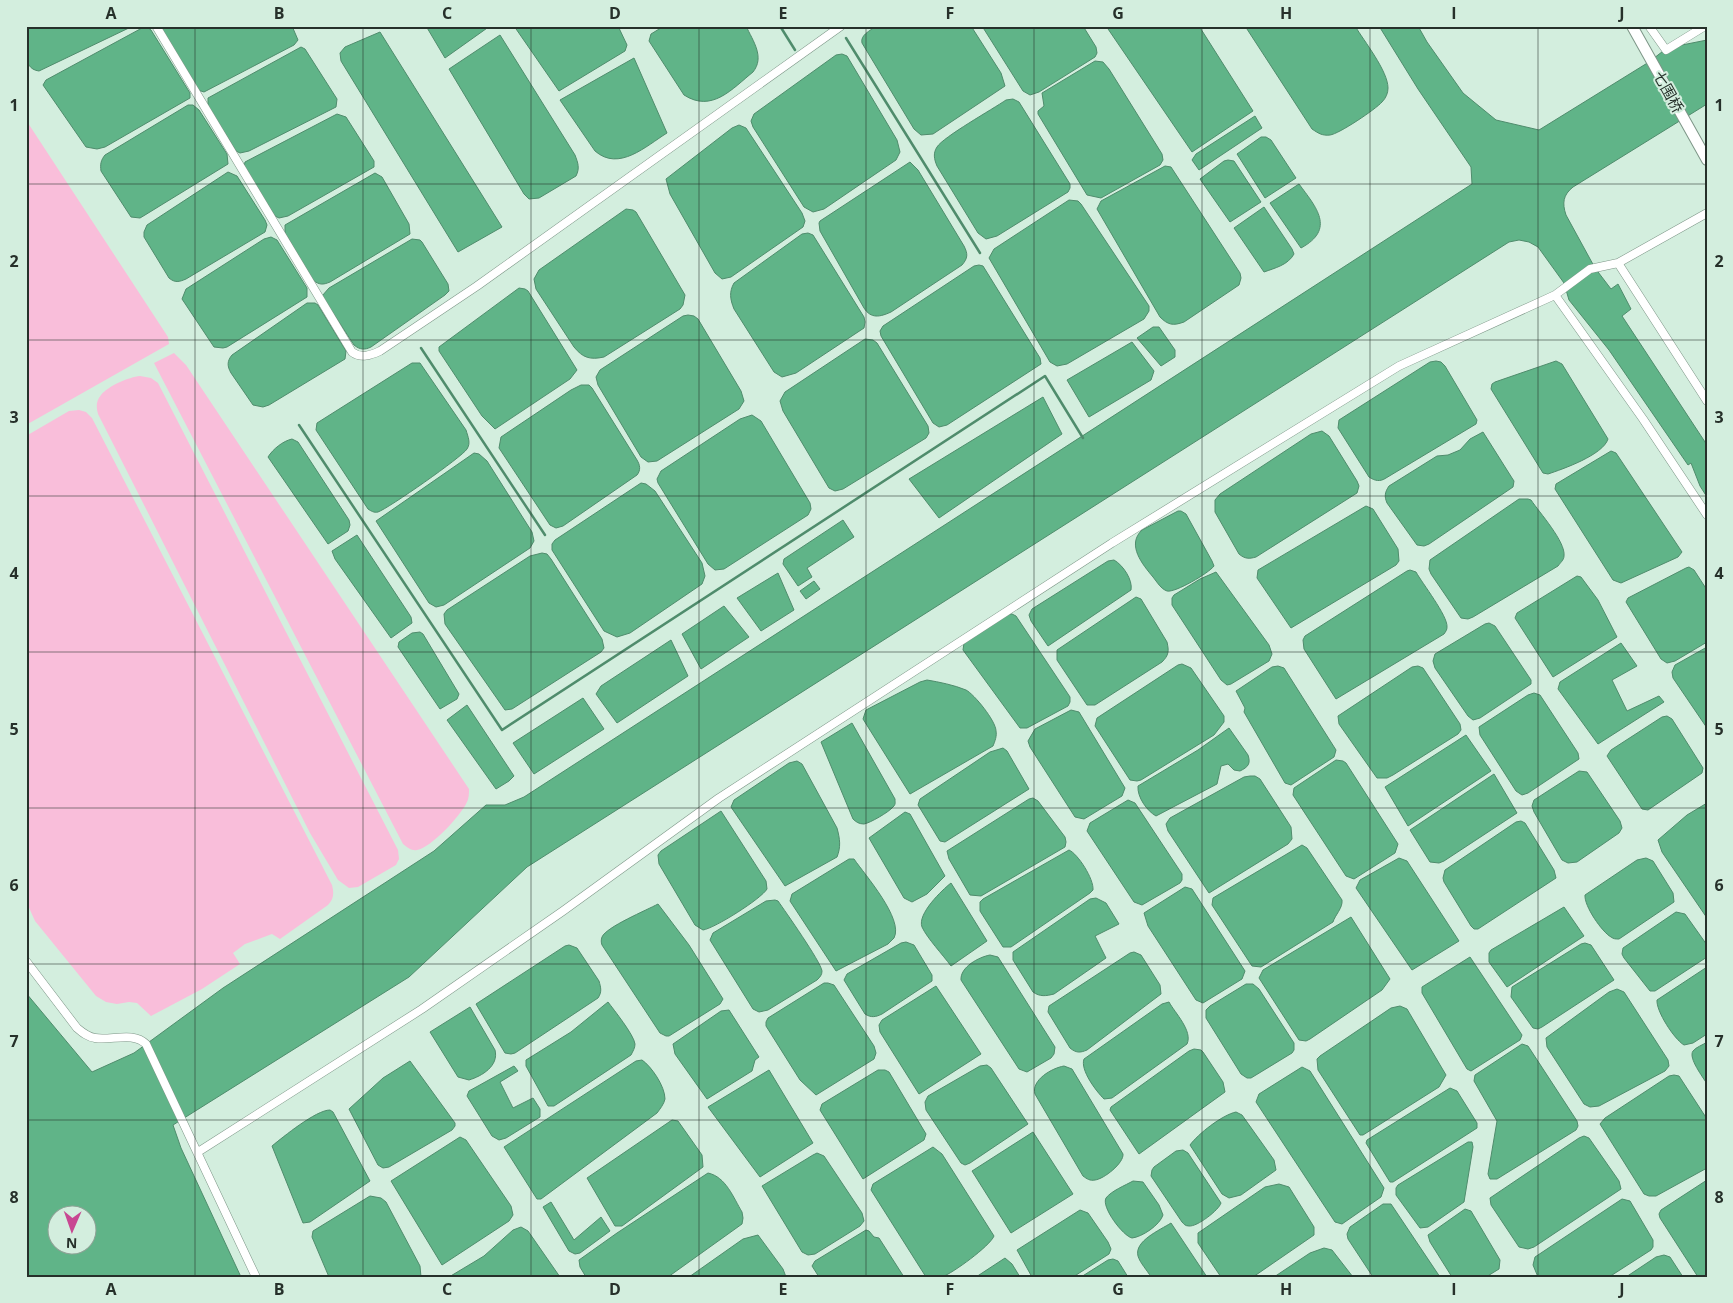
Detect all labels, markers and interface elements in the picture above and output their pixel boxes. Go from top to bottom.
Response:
text: A [105,2,117,24]
text: B [274,2,284,24]
text: C [442,2,452,24]
text: D [609,2,621,24]
text: E [779,2,788,24]
text: F [946,2,954,24]
text: G [1112,2,1124,24]
text: H [1280,2,1292,24]
text: I [1451,2,1457,24]
text: J [1617,2,1625,24]
street label: 七围桥 [1649,67,1689,116]
text: 1 [9,94,19,116]
text: 1 [1714,94,1724,116]
text: 2 [9,250,19,272]
text: 2 [1714,250,1724,272]
text: 3 [9,406,19,428]
text: 3 [1714,406,1724,428]
text: 4 [9,562,19,584]
text: 4 [1714,562,1724,584]
text: 5 [9,718,19,740]
text: 5 [1714,718,1724,740]
text: 6 [9,874,19,896]
text: 6 [1714,874,1724,896]
text: 7 [9,1030,19,1052]
text: 7 [1714,1030,1724,1052]
text: 8 [9,1186,19,1208]
text: 8 [1714,1186,1724,1208]
north arrow [48,1206,98,1256]
text: N [66,1234,78,1253]
text: A [105,1278,117,1300]
text: B [274,1278,284,1300]
text: C [442,1278,452,1300]
text: D [609,1278,621,1300]
text: E [779,1278,788,1300]
text: F [946,1278,954,1300]
text: G [1112,1278,1124,1300]
text: H [1280,1278,1292,1300]
text: I [1451,1278,1457,1300]
text: J [1617,1278,1625,1300]

